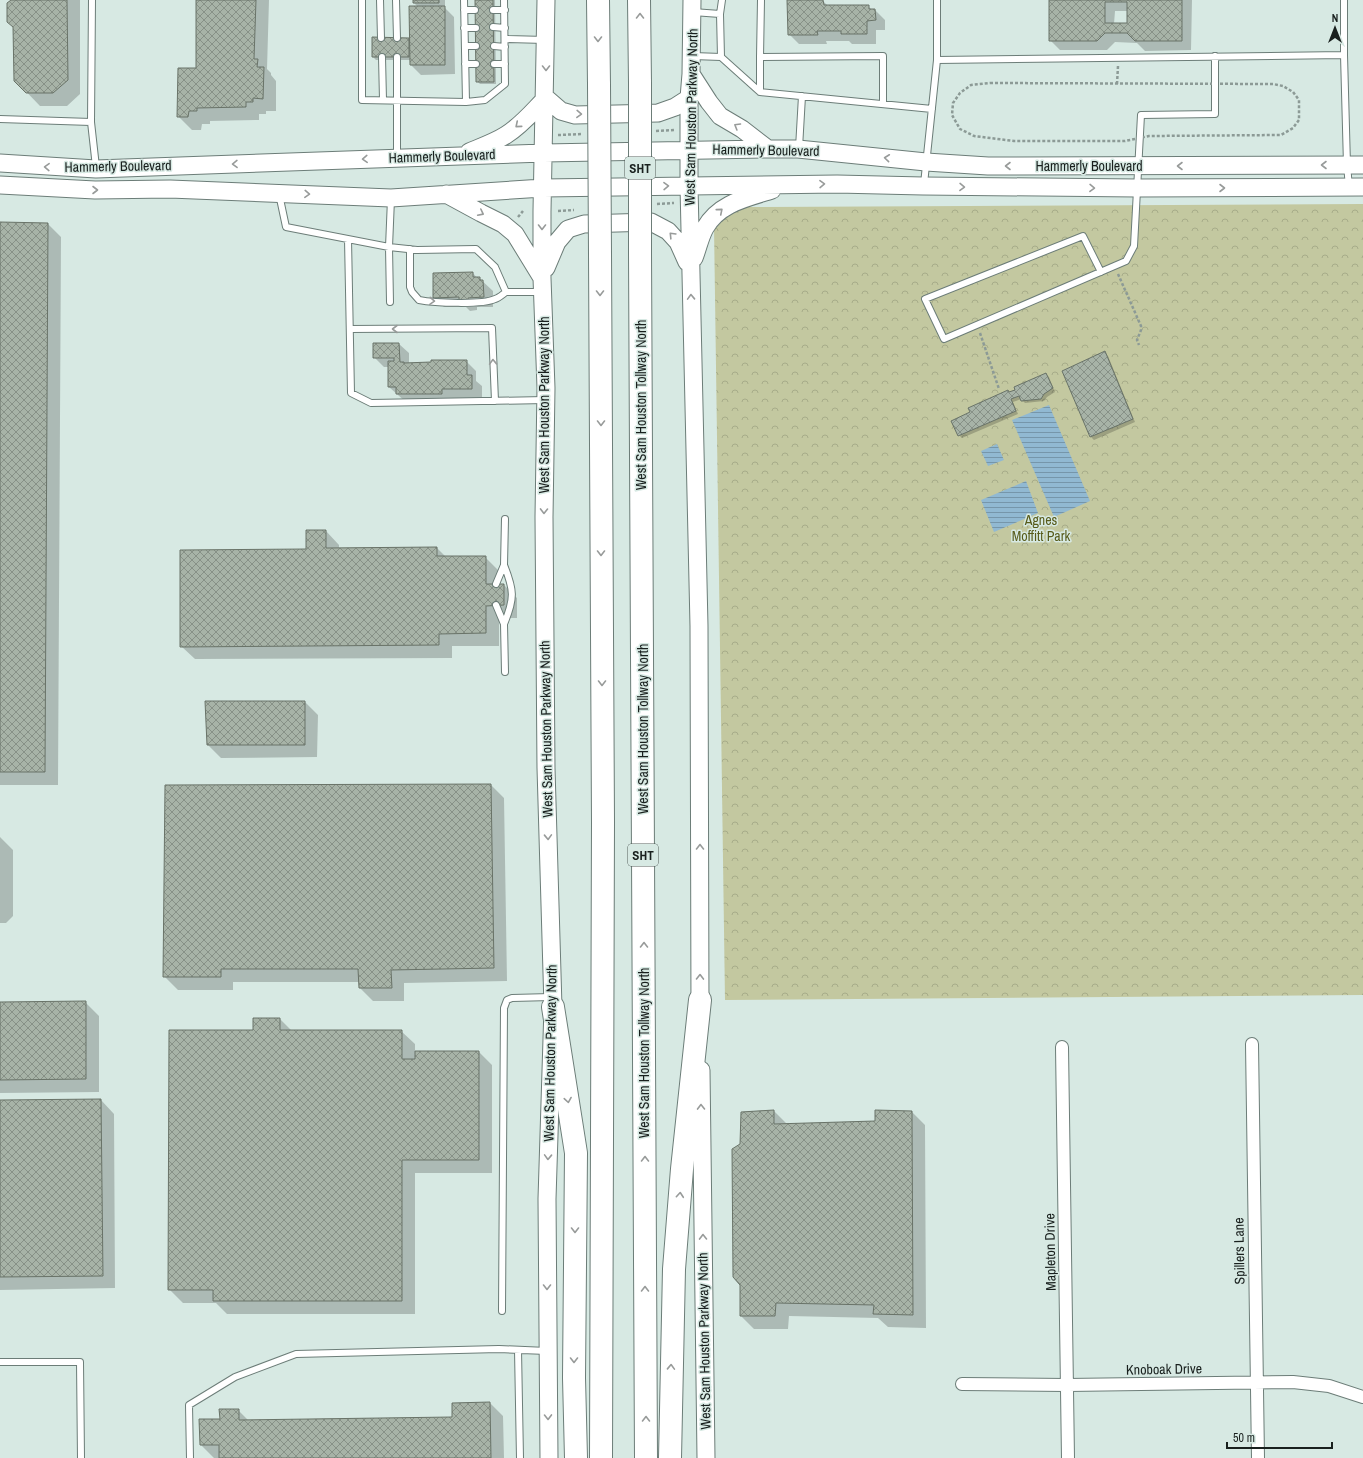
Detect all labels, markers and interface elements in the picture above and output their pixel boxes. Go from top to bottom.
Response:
north arrow [1315,8,1355,48]
text: N [1332,11,1338,25]
one-way arrow [636,13,644,19]
street label: West Sam Houston Parkway North [680,28,702,206]
one-way arrow [594,36,602,42]
one-way arrow [542,65,550,71]
one-way arrow [576,110,582,118]
one-way arrow [516,121,523,128]
one-way arrow [734,123,741,130]
street label: Hammerly Boulevard [712,140,820,160]
street label: Hammerly Boulevard [388,145,496,167]
one-way arrow [362,154,368,163]
one-way arrow [884,154,890,163]
street label: Hammerly Boulevard [64,156,172,176]
road number: SHT [625,157,655,179]
street label: Hammerly Boulevard [1035,157,1143,175]
one-way arrow [232,160,238,168]
one-way arrow [1321,161,1327,169]
one-way arrow [44,162,50,171]
one-way arrow [1005,162,1011,170]
one-way arrow [1177,162,1183,170]
one-way arrow [819,180,825,188]
one-way arrow [663,182,669,190]
one-way arrow [959,183,965,191]
one-way arrow [1089,184,1095,192]
one-way arrow [1219,184,1225,192]
one-way arrow [92,186,98,194]
one-way arrow [304,189,310,198]
one-way arrow [476,208,484,216]
one-way arrow [716,208,723,215]
one-way arrow [538,224,546,230]
one-way arrow [669,232,677,240]
one-way arrow [596,290,604,296]
one-way arrow [687,294,695,300]
one-way arrow [429,297,435,306]
street label: West Sam Houston Parkway North [535,316,553,494]
street label: West Sam Houston Tollway North [632,320,650,490]
one-way arrow [392,325,398,333]
one-way arrow [489,359,497,365]
one-way arrow [597,420,605,426]
one-way arrow [540,508,548,514]
park label: Agnes Moffitt Park [1012,511,1071,545]
one-way arrow [597,550,605,556]
street label: West Sam Houston Parkway North [535,640,557,818]
street label: West Sam Houston Tollway North [634,644,652,814]
one-way arrow [598,680,606,686]
one-way arrow [543,834,552,840]
road number: SHT [628,844,658,866]
one-way arrow [695,844,704,850]
one-way arrow [640,942,648,948]
street label: West Sam Houston Parkway North [539,964,561,1142]
street label: West Sam Houston Tollway North [635,968,653,1138]
one-way arrow [696,974,704,980]
one-way arrow [563,1097,572,1103]
one-way arrow [697,1104,705,1110]
one-way arrow [544,1154,552,1160]
one-way arrow [641,1156,649,1162]
one-way arrow [675,1192,684,1198]
street label: Mapleton Drive [1040,1213,1060,1291]
street label: Spillers Lane [1229,1217,1249,1285]
one-way arrow [571,1227,579,1233]
one-way arrow [699,1234,707,1240]
street label: West Sam Houston Parkway North [693,1252,715,1430]
one-way arrow [543,1284,551,1290]
one-way arrow [641,1286,649,1292]
one-way arrow [570,1357,578,1363]
street label: Knoboak Drive [1126,1359,1202,1379]
one-way arrow [667,1364,675,1370]
one-way arrow [544,1414,553,1420]
one-way arrow [642,1416,650,1422]
scale bar [1227,1424,1332,1450]
text: 50 m [1233,1430,1255,1446]

